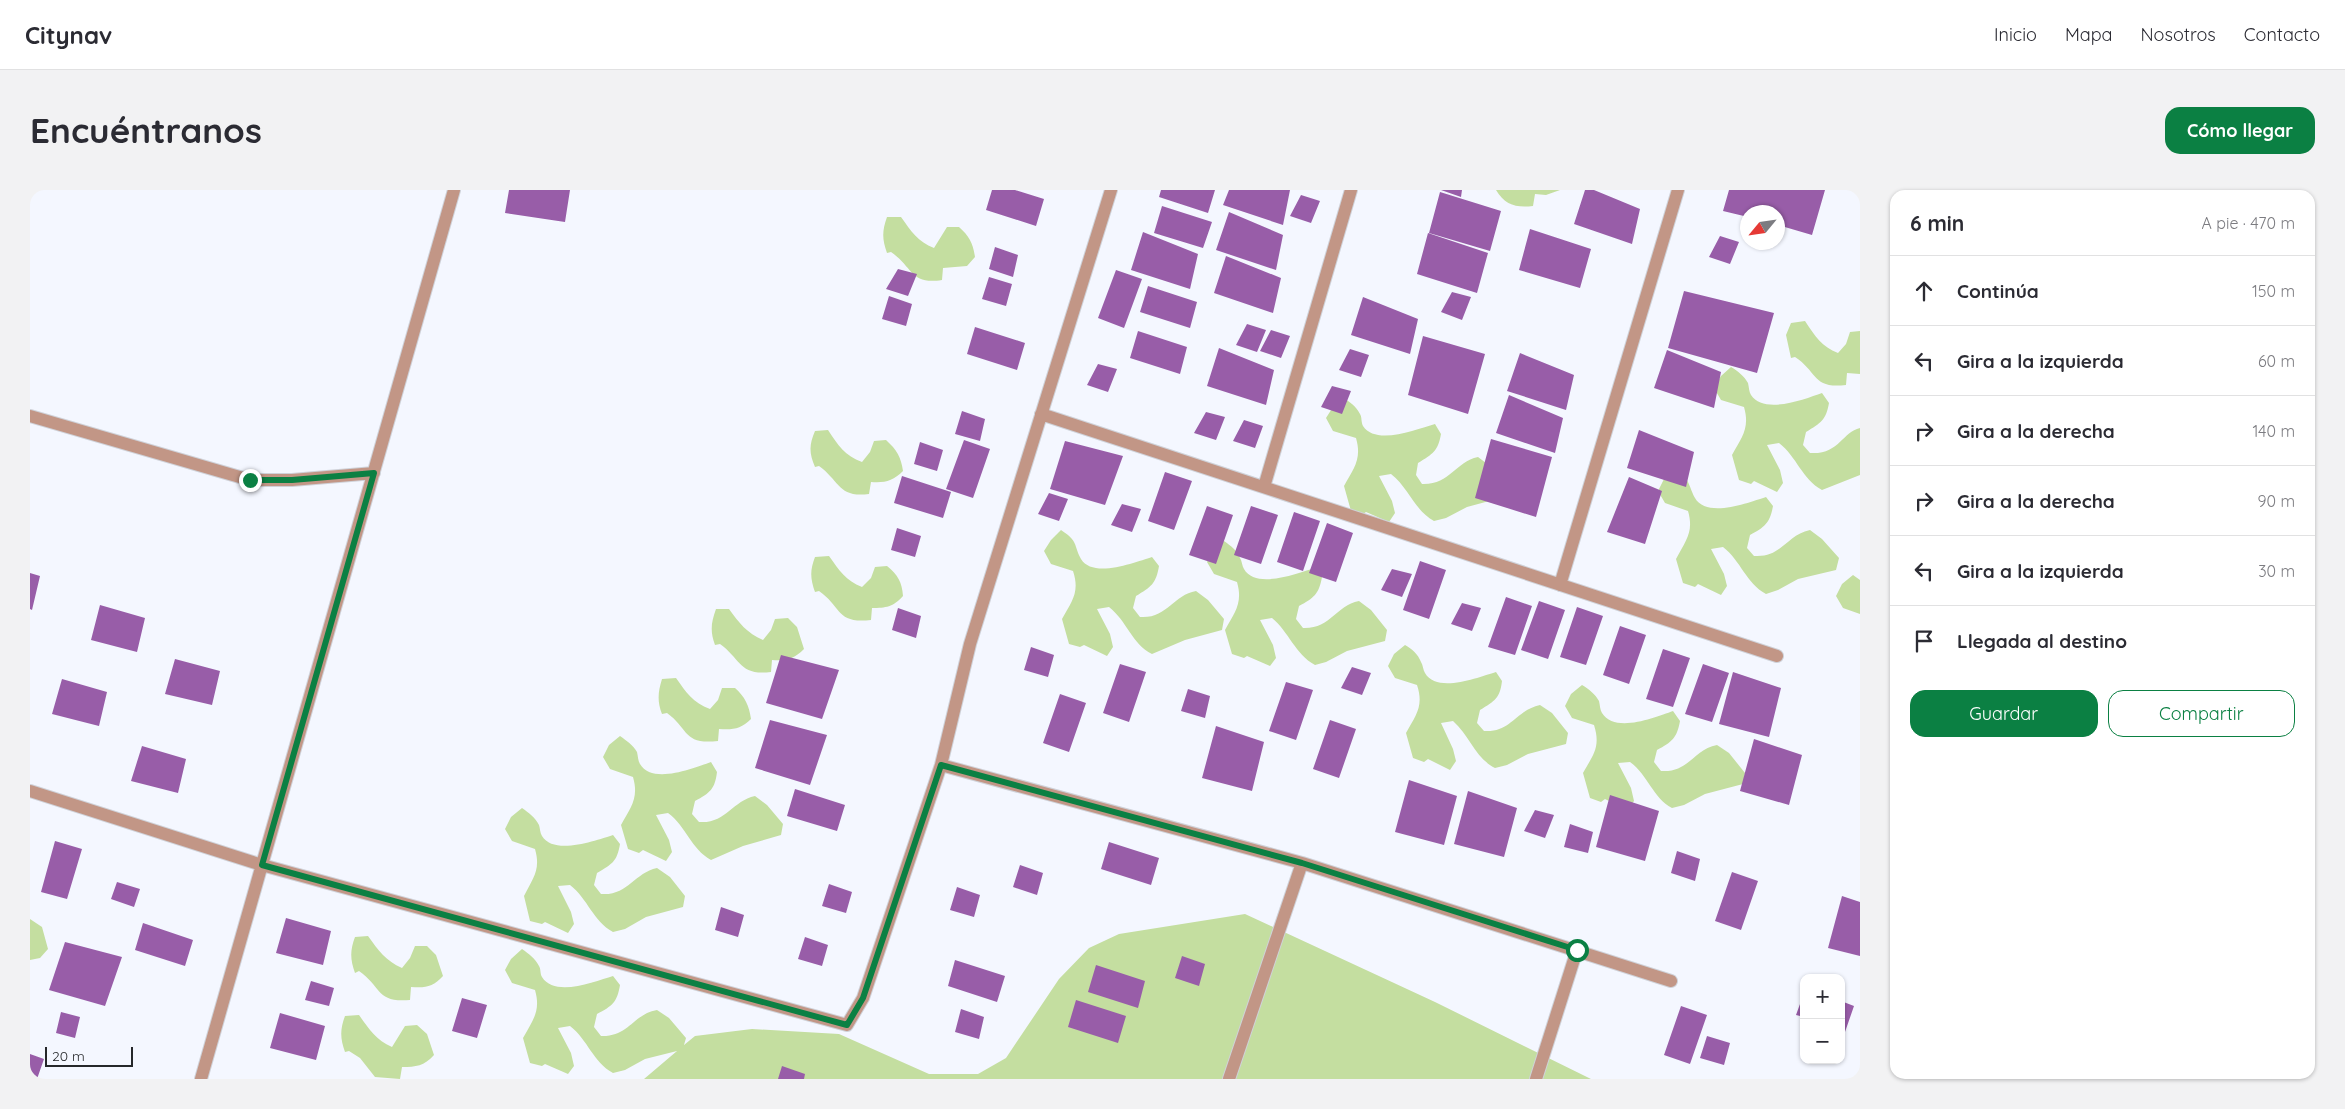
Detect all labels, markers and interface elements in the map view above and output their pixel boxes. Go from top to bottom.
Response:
text: Citynav [25,20,112,50]
text: Inicio [1994,23,2037,46]
text: Mapa [2065,23,2113,46]
text: Nosotros [2141,23,2216,46]
text: Contacto [2244,23,2320,46]
button: Cómo llegar [2165,107,2315,154]
text: Encuéntranos [30,108,262,152]
north arrow [1740,205,1785,250]
text: 6 min [1910,210,1964,236]
text: A pie · 470 m [2202,213,2295,233]
icon: ahead [1910,277,1938,305]
text: Continúa [1957,279,2039,303]
text: 150 m [2252,281,2295,301]
icon: left [1910,347,1938,375]
text: Gira a la izquierda [1957,349,2124,373]
text: 60 m [2258,351,2295,371]
icon: right [1910,417,1938,445]
text: Gira a la derecha [1957,419,2115,443]
text: 140 m [2252,421,2295,441]
route end [239,469,262,492]
icon: right [1910,487,1938,515]
text: Gira a la derecha [1957,489,2115,513]
text: 90 m [2258,491,2295,511]
icon: left [1910,557,1938,585]
text: Gira a la izquierda [1957,559,2124,583]
text: 30 m [2258,561,2295,581]
icon: arrive [1910,627,1938,655]
text: Llegada al destino [1957,629,2127,653]
button: Guardar [1910,690,2098,737]
button: Compartir [2108,690,2295,737]
route start [1566,939,1589,962]
map controls [1800,974,1845,1064]
button: + [1800,974,1845,1019]
button: − [1800,1019,1845,1064]
scale bar [45,1044,132,1067]
text: 20 m [52,1047,85,1065]

